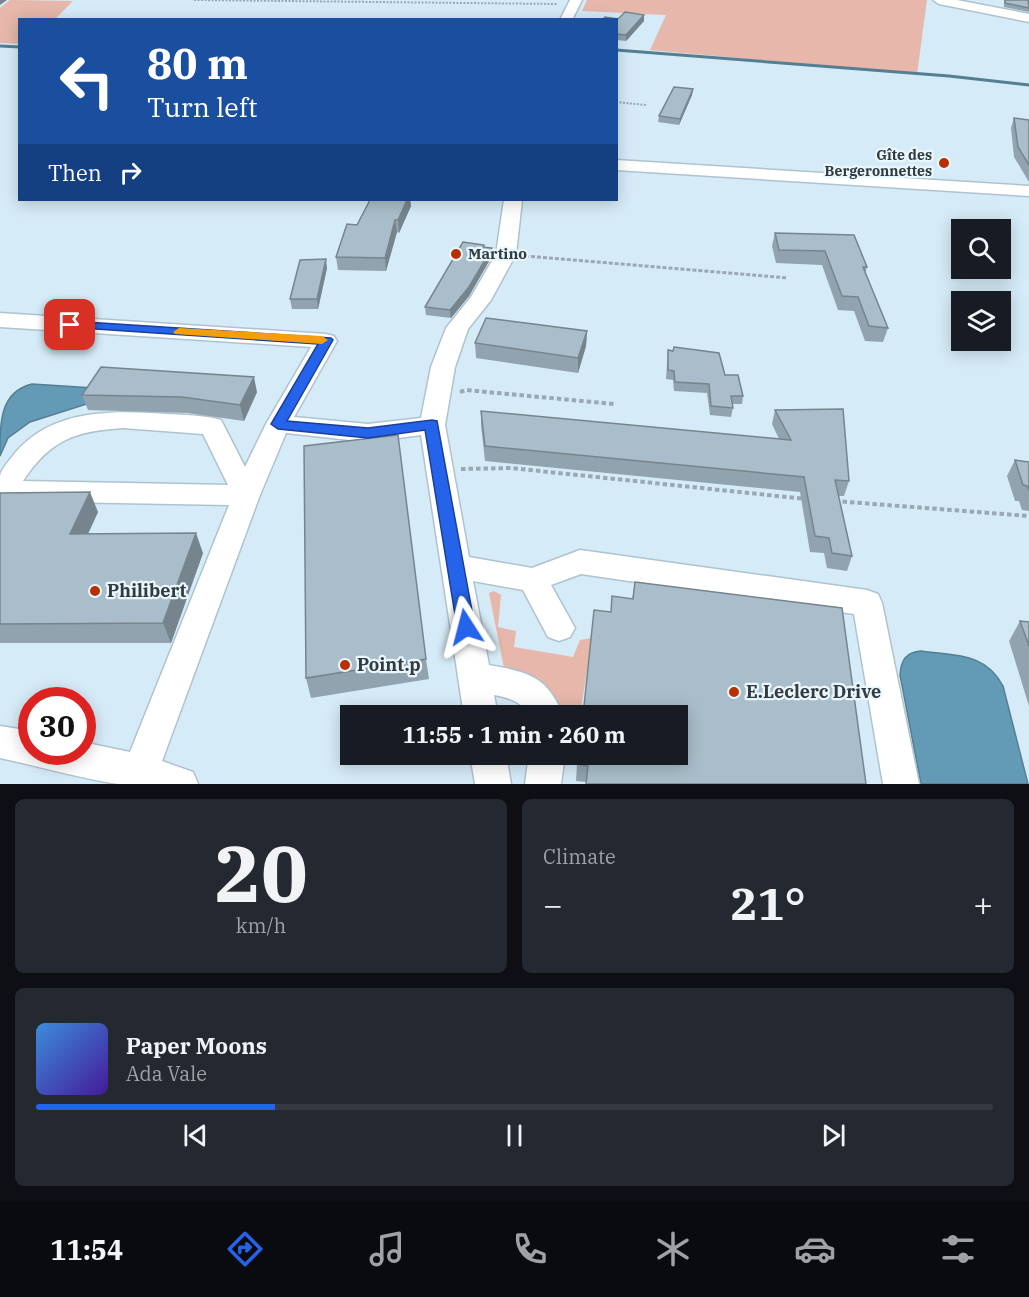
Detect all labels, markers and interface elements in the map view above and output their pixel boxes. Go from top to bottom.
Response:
text: 80 m [147,36,248,91]
icon: left [48,42,126,120]
text: Turn left [147,89,258,124]
place label: Gîte des Bergeronnettes [825,146,932,180]
icon: right [114,156,147,189]
marker: Gîte des Bergeronnettes [937,156,951,170]
text: Then [48,158,102,187]
map controls [951,219,1011,351]
button: search [951,219,1011,279]
place label: Martino [468,244,527,263]
marker: Martino [449,247,463,261]
button: layers [951,291,1011,351]
pin [44,299,95,350]
icon: arrive [53,308,86,341]
place label: Philibert [107,579,187,602]
marker: Philibert [88,584,102,598]
position arrow [434,595,498,659]
place label: Point.p [357,653,421,676]
marker: Point.p [338,658,352,672]
place label: E.Leclerc Drive [746,680,881,703]
marker: E.Leclerc Drive [727,685,741,699]
speed limit sign: 30 [18,687,96,765]
text: 11:55 · 1 min · 260 m [402,720,626,749]
text: 20 [214,822,308,923]
text: Climate [543,843,616,870]
text: 21° [730,874,806,932]
text: − [543,883,563,926]
text: + [973,883,993,926]
text: km/h [236,912,286,939]
text: Paper Moons [126,1031,267,1060]
text: Ada Vale [126,1060,207,1087]
icon: previous [179,1119,212,1152]
icon: pause [498,1119,531,1152]
icon: next [817,1119,850,1152]
icon: directions [224,1228,266,1270]
icon: music [366,1228,408,1270]
icon: phone [509,1228,551,1270]
icon: climate [652,1228,694,1270]
icon: car [794,1228,836,1270]
icon: filters [937,1228,979,1270]
text: 11:54 [50,1232,123,1267]

